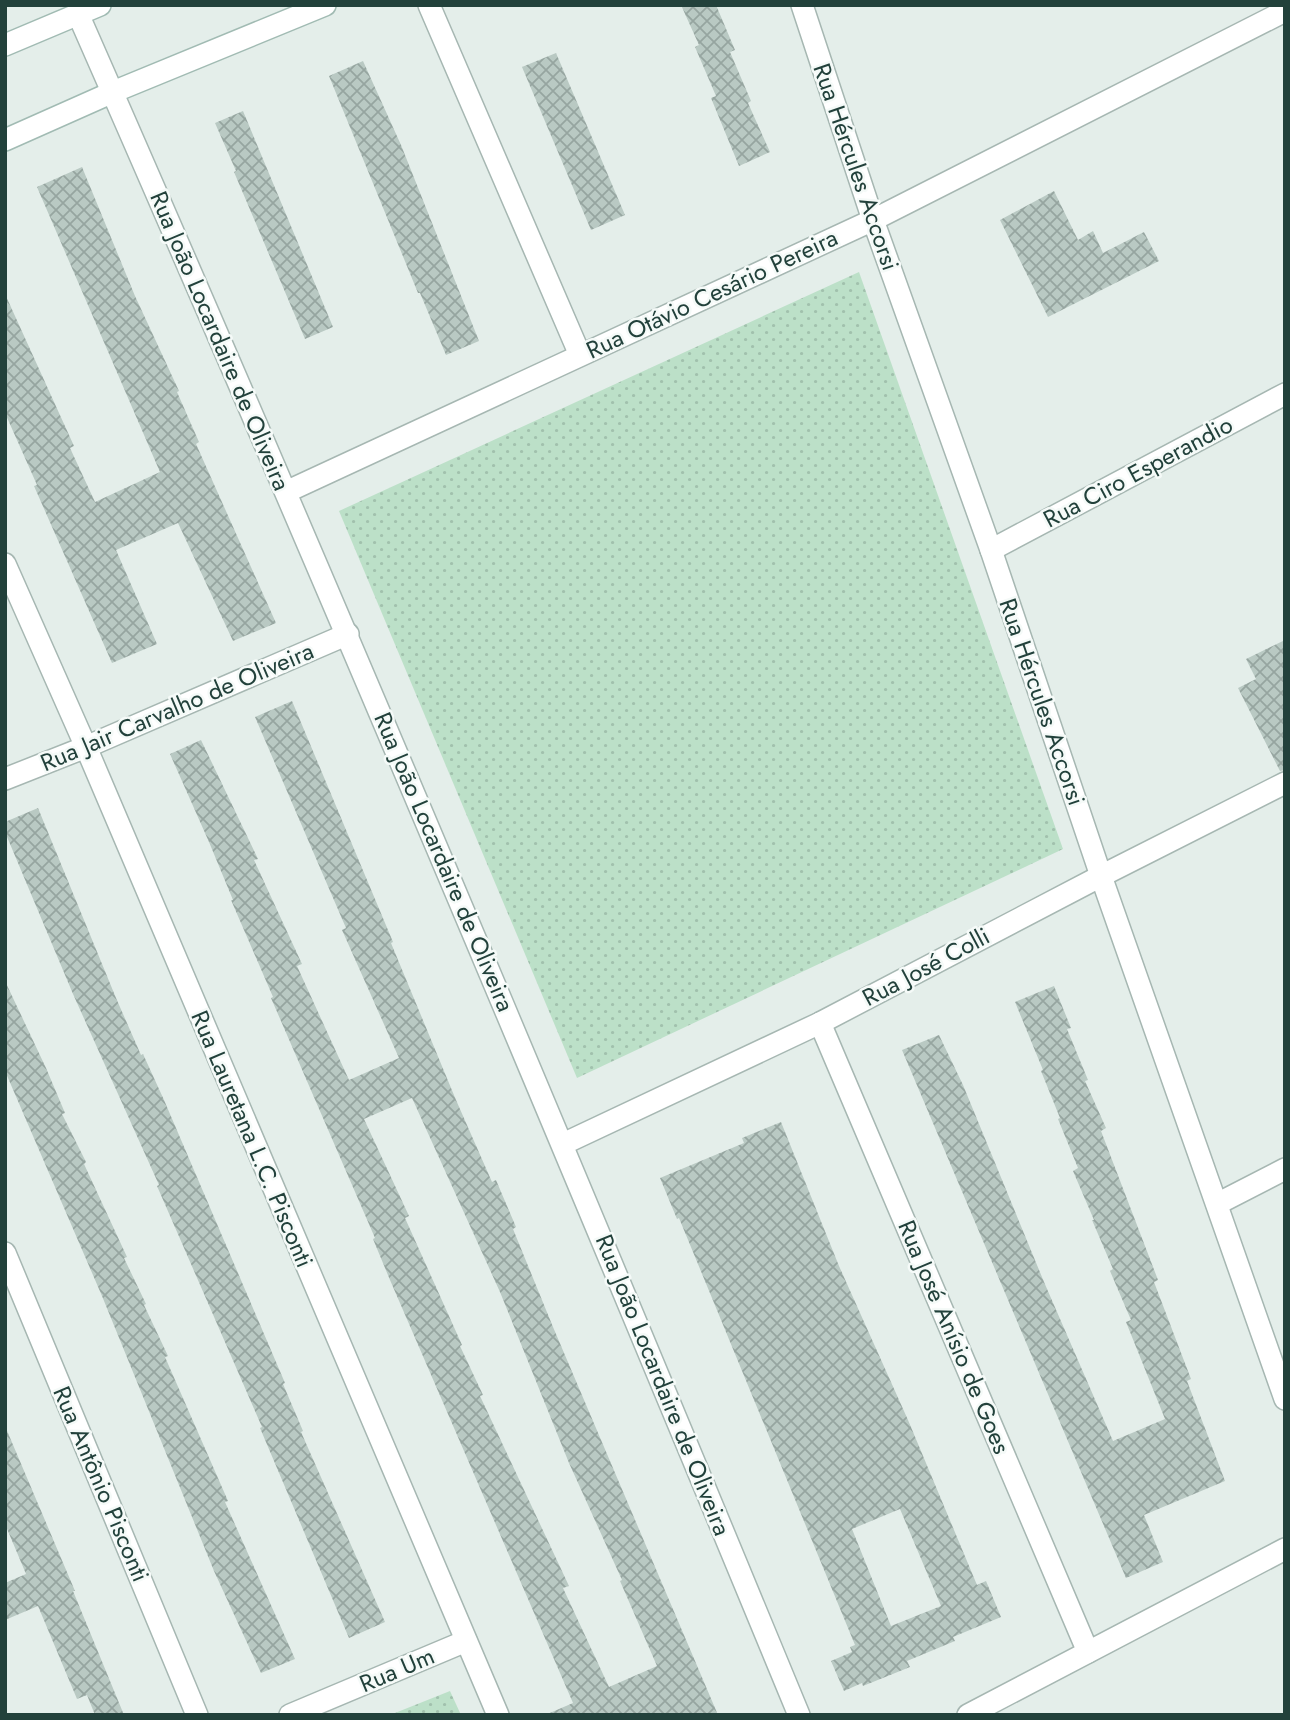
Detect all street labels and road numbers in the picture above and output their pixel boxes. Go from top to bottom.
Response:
street label: Rua Hércules Accorsi [805,59,908,275]
street label: Rua João Locardaire de Oliveira [141,186,300,496]
street label: Rua Otávio Cesário Pereira [580,220,843,367]
street label: Rua Ciro Esperandio [1037,407,1239,536]
street label: Rua Hércules Accorsi [991,594,1094,810]
street label: Rua Jair Carvalho de Oliveira [35,633,319,780]
street label: Rua João Locardaire de Oliveira [365,707,524,1017]
street label: Rua José Colli [856,918,996,1015]
street label: Rua Lauretana L.C. Pisconti [182,1005,323,1273]
street label: Rua José Anísio de Goes [889,1215,1020,1459]
street label: Rua João Locardaire de Oliveira [587,1229,740,1541]
street label: Rua Antônio Pisconti [44,1381,158,1587]
street label: Rua Um [354,1638,440,1701]

